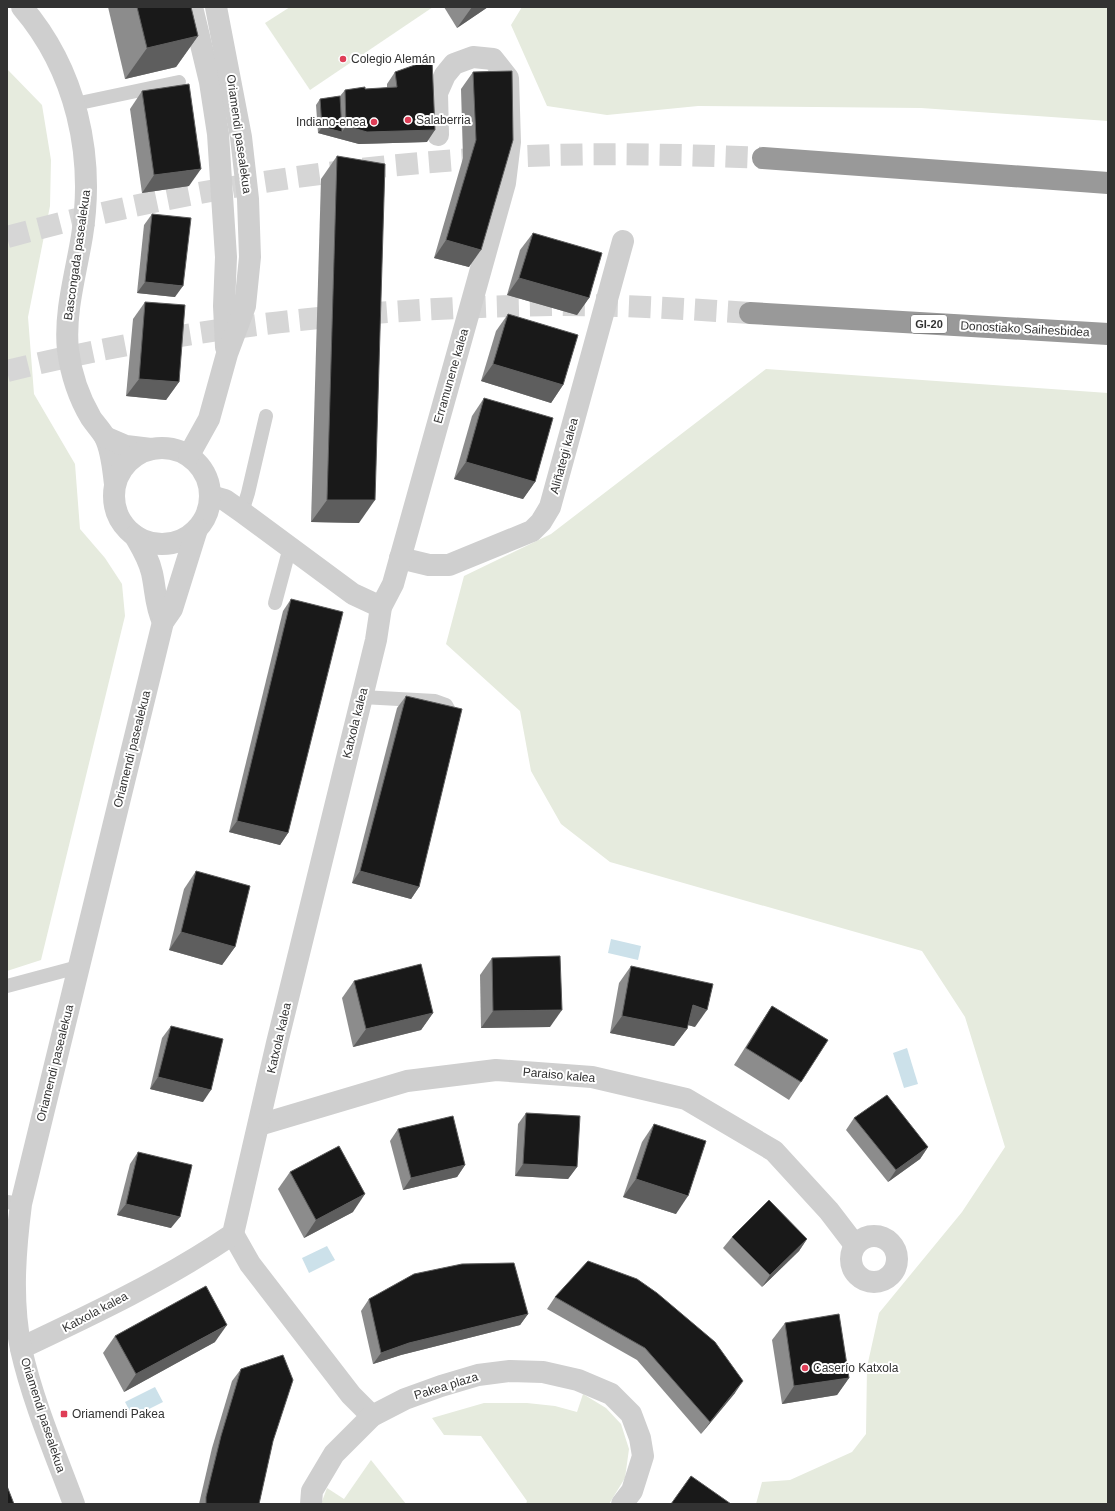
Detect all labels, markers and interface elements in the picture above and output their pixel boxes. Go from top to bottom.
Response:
place label: Colegio Alemán [351,52,435,66]
marker: Colegio Alemán [338,54,348,64]
street label: Oriamendi pasealekua [224,74,254,195]
place label: Salaberria [416,113,471,127]
place label: Indiano-enea [296,115,366,129]
marker: Salaberria [403,115,413,125]
marker: Indiano-enea [369,117,379,127]
street label: Bascongada pasealekua [61,189,93,321]
road number: GI-20 [911,315,947,333]
street label: Donostiako Saihesbidea [960,319,1090,339]
street label: Erramunene kalea [431,327,471,425]
street label: Aliñategi kalea [547,416,581,496]
street label: Katxola kalea [339,686,371,760]
street label: Oriamendi pasealekua [111,689,153,809]
street label: Katxola kalea [264,1001,294,1075]
street label: Oriamendi pasealekua [34,1003,76,1123]
street label: Paraiso kalea [522,1065,596,1085]
street label: Katxola kalea [60,1289,130,1335]
street label: Oriamendi pasealekua [18,1356,68,1475]
place label: Caserío Katxola [813,1361,899,1375]
marker: Caserío Katxola [800,1363,810,1373]
street label: Pakea plaza [412,1370,480,1402]
place label: Oriamendi Pakea [72,1407,165,1421]
marker: Oriamendi Pakea [59,1409,69,1419]

